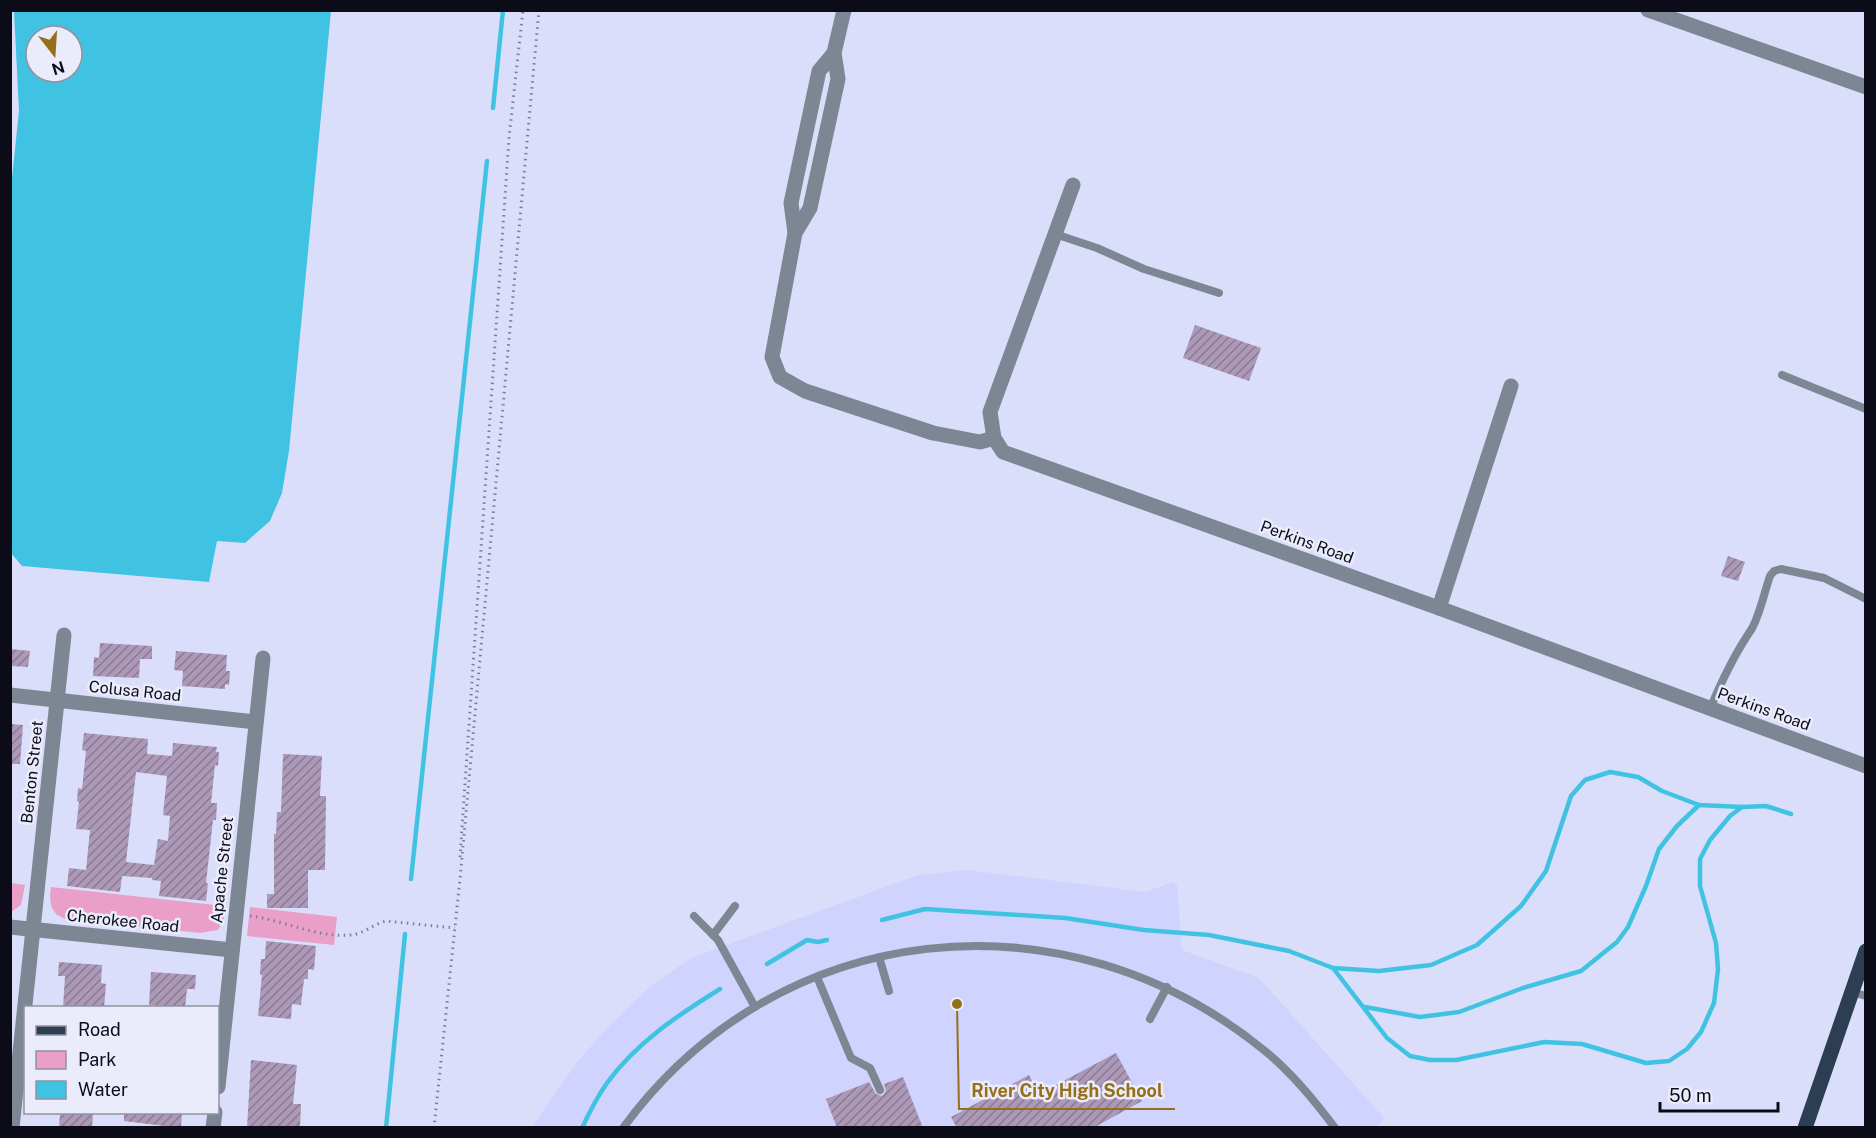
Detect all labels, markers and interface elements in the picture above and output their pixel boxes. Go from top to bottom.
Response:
north arrow [24,24,84,84]
text: N [49,57,67,79]
street label: Perkins Road [1258,516,1356,568]
street label: Colusa Road [88,677,182,705]
street label: Perkins Road [1715,683,1813,735]
street label: Benton Street [17,719,47,825]
street label: Apache Street [207,816,237,924]
street label: Cherokee Road [66,906,180,936]
legend [24,1006,219,1114]
text: Road [78,1019,121,1040]
text: Park [78,1049,116,1070]
callout: River City High School [959,1073,1175,1109]
scale bar [1660,1075,1778,1113]
text: Water [78,1079,128,1100]
text: River City High School [971,1080,1163,1101]
text: 50 m [1669,1085,1712,1106]

